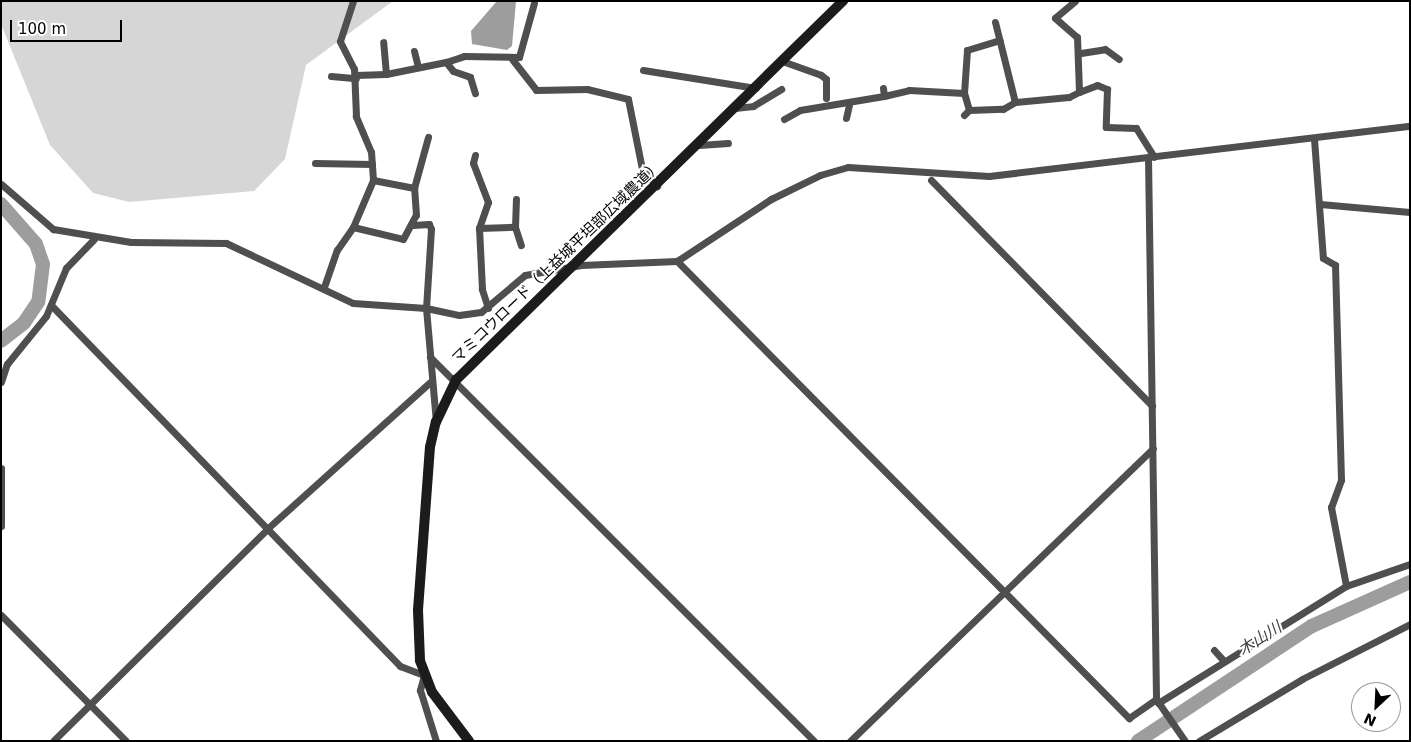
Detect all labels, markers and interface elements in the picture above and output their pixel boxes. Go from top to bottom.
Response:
scale bar [12,10,125,42]
text: 100 m [18,20,66,38]
street label: マミコウロード（上益城平坦部広域農道） [448,157,666,367]
water label: 木山川 [1235,618,1285,660]
north arrow [1351,682,1401,732]
text: N [1361,710,1379,729]

